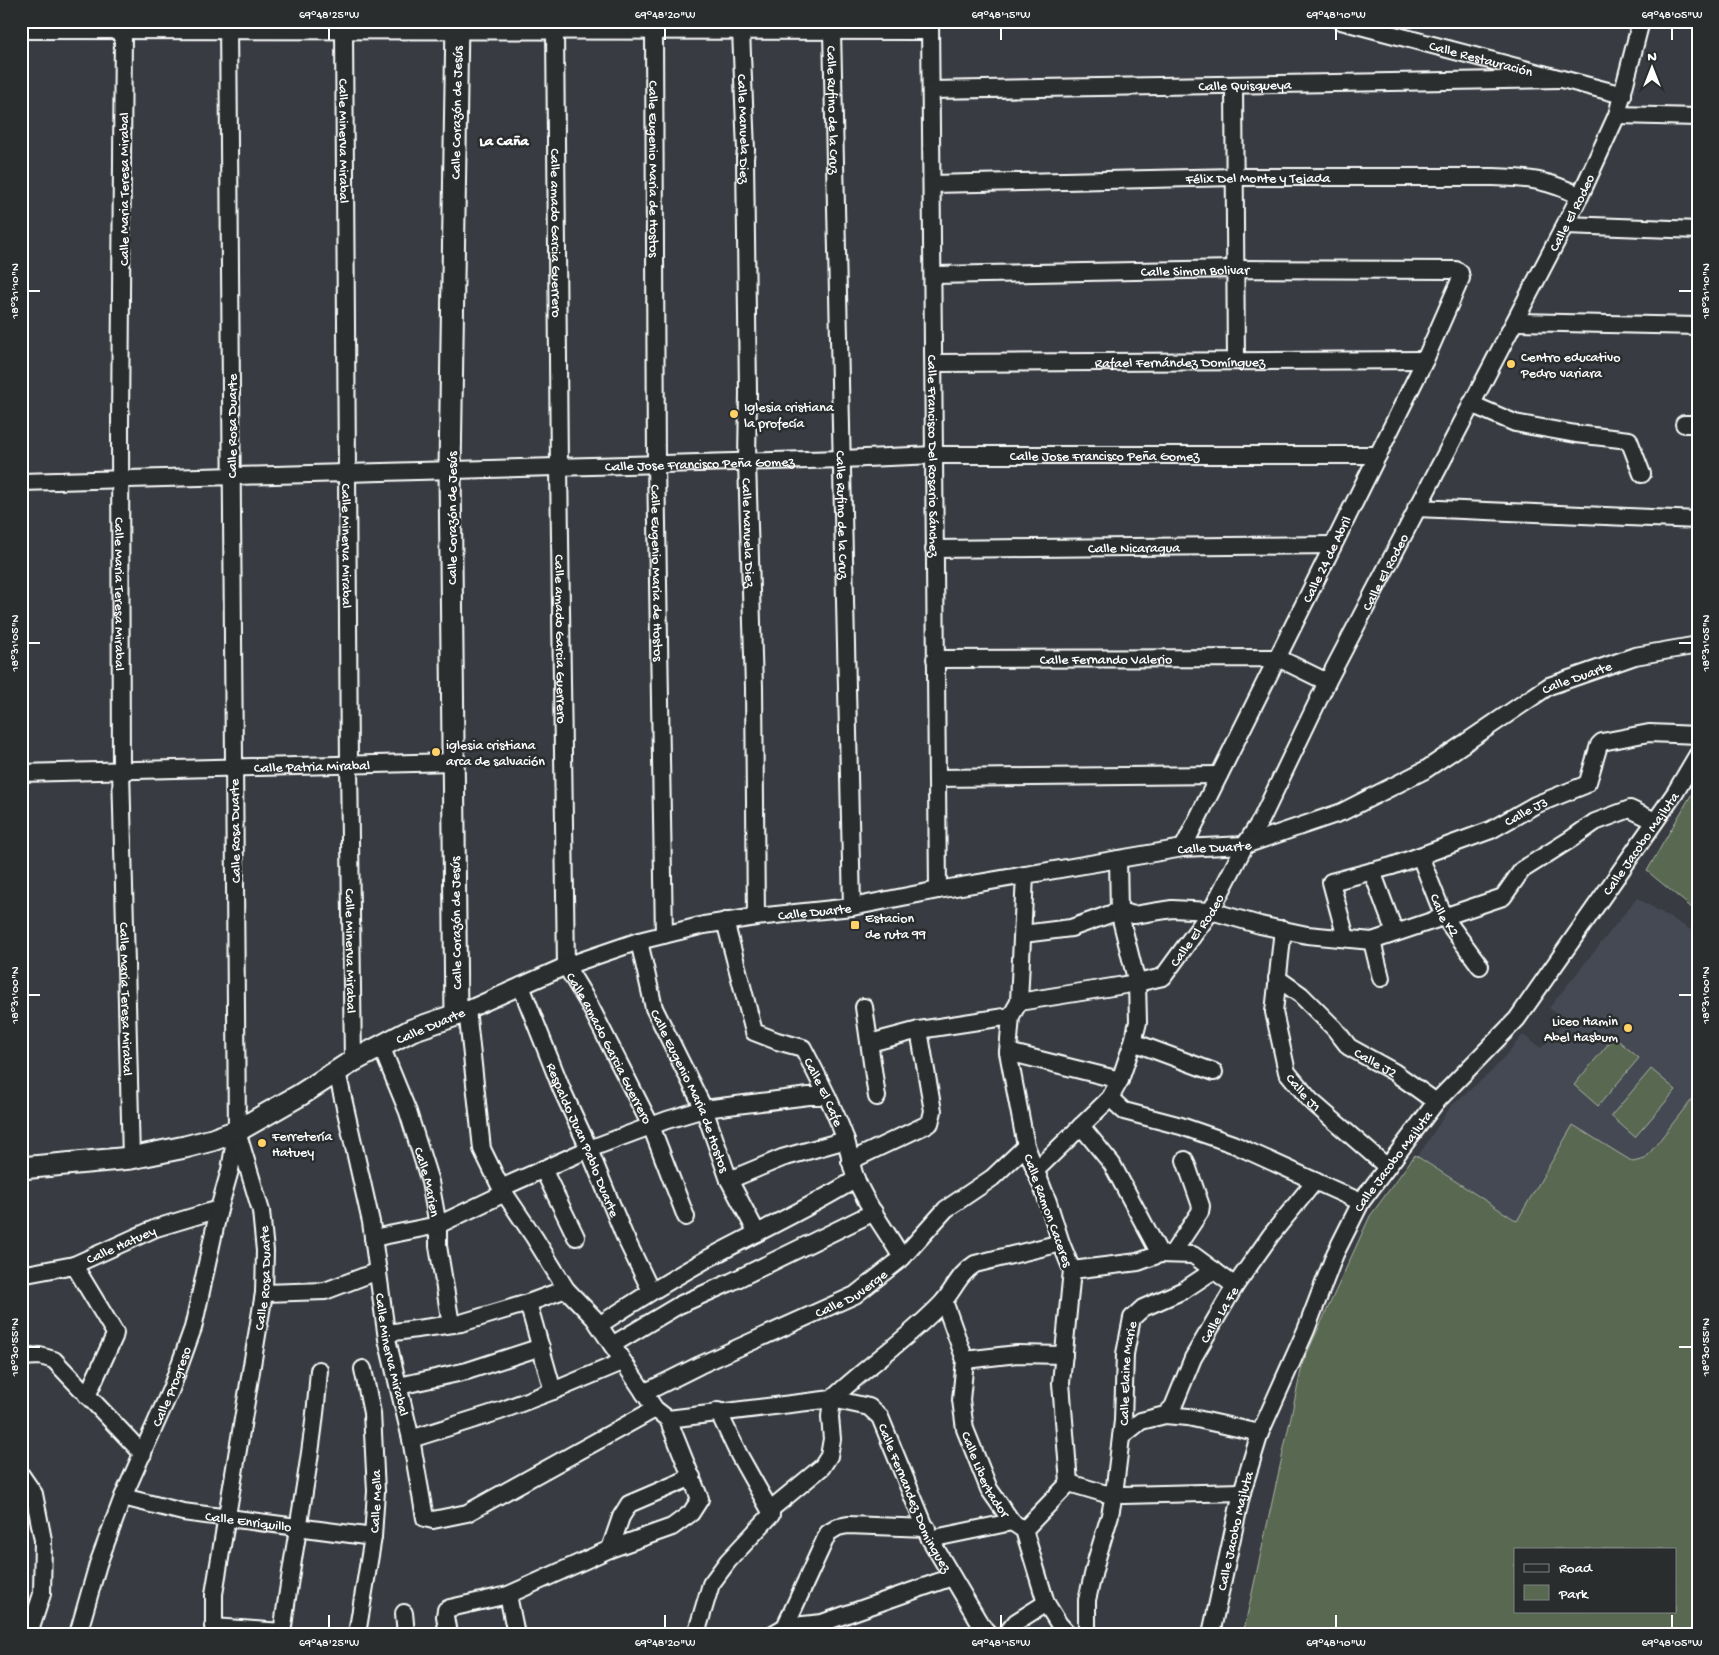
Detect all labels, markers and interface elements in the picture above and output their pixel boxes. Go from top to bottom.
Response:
text: 69°48'25"W [299,9,359,23]
text: 69°48'20"W [635,9,695,23]
text: 69°48'15"W [971,9,1031,23]
text: 69°48'10"W [1306,9,1366,23]
text: 69°48'05"W [1641,9,1703,23]
street label: Calle Restauración [1427,38,1535,82]
north arrow [1626,42,1676,92]
street label: Calle Corazón de Jesús [449,45,468,180]
street label: Calle Rufino de la Cruz [821,45,841,175]
text: N [1647,49,1657,66]
street label: Calle Manuela Diez [732,74,752,185]
street label: Calle Quisqueya [1198,78,1293,96]
street label: Calle Minerva Mirabal [333,79,351,203]
street label: Calle Eugenio Maria de Hostos [643,81,661,258]
street label: Calle Maria Teresa Mirabal [117,112,134,266]
district label: La Caña [479,133,529,151]
street label: Calle amado Garcia Guerrero [545,148,564,318]
street label: Félix Del Monte y Tejada [1184,171,1331,189]
street label: Calle El Rodeo [1547,172,1600,255]
text: 18°31'10"N [9,263,23,320]
street label: Calle Simon Bolivar [1141,263,1250,282]
text: 18°31'10"N [1700,263,1714,320]
place label: Centro educativo Pedro variara [1520,350,1620,383]
street label: Calle Francisco Del Rosario Sánchez [922,355,941,558]
street label: Rafael Fernández Domínguez [1095,355,1266,373]
marker: Centro educativo Pedro variara [1505,358,1517,370]
street label: Calle Rosa Duarte [225,373,242,478]
place label: Iglesia cristiana la profecía [744,400,835,433]
marker: Iglesia cristiana la profecía [728,408,740,420]
street label: Calle Jose Francisco Peña Gomez [1010,449,1200,466]
street label: Calle Corazón de Jesús [445,450,462,585]
street label: Calle Rufino de la Cruz [831,450,851,580]
street label: Calle Jose Francisco Peña Gomez [605,454,796,477]
street label: Calle Manuela Diez [736,478,757,589]
street label: Calle Minerva Mirabal [336,484,354,608]
street label: Calle Eugenio Maria de Hostos [645,484,665,662]
street label: Calle 24 de Abril [1300,514,1357,606]
street label: Calle Maria Teresa Mirabal [109,517,127,671]
street label: Calle El Rodeo [1360,531,1414,614]
street label: Calle Nicaragua [1088,541,1181,558]
street label: Calle amado Garcia Guerrero [549,554,569,724]
text: 18°31'05"N [9,614,23,672]
text: 18°31'05"N [1700,614,1714,672]
street label: Calle Fernando Valerio [1040,652,1172,670]
street label: Calle Duarte [1539,658,1615,700]
place label: iglesia cristiana arca de salvación [446,738,545,771]
marker: iglesia cristiana arca de salvación [430,746,442,758]
street label: Calle Patria Mirabal [254,758,370,778]
street label: Calle Rosa Duarte [227,778,246,883]
street label: Calle Jacobo Majluta [1600,789,1685,899]
street label: Calle J3 [1502,795,1551,832]
street label: Calle Duarte [1176,837,1255,860]
street label: Calle Corazón de Jesús [448,855,467,990]
street label: Calle Minerva Mirabal [340,888,358,1014]
street label: Calle El Rodeo [1167,892,1229,971]
street label: Calle K2 [1425,892,1462,941]
street label: Calle Duarte [777,901,853,926]
place label: Estacion de ruta 99 [865,911,926,944]
marker: Estacion de ruta 99 [849,919,861,931]
street label: Calle Maria Teresa Mirabal [114,922,135,1076]
text: 18°31'00"N [9,966,23,1025]
text: 18°31'00"N [1700,966,1714,1025]
street label: Calle amado Garcia Guerrero [561,970,655,1128]
street label: Calle Duarte [394,1005,469,1049]
street label: Calle Eugenio Maria de Hostos [645,1007,732,1176]
place label: Liceo Hamin Abel Hasbum [1544,1014,1618,1047]
marker: Liceo Hamin Abel Hasbum [1622,1022,1634,1034]
street label: Calle J2 [1350,1045,1399,1083]
street label: Calle El Cafe [798,1055,846,1130]
street label: Respaldo Juan Pablo Duarte [541,1061,622,1221]
street label: Calle J1 [1281,1071,1323,1116]
street label: Calle Jacobo Majluta [1351,1107,1438,1215]
place label: Ferretería Hatuey [271,1129,333,1162]
marker: Ferretería Hatuey [256,1137,268,1149]
street label: Calle Marien [409,1145,442,1219]
street label: Calle Ramon Caceres [1018,1152,1075,1270]
street label: Calle Hatuey [84,1223,159,1269]
street label: Calle Rosa Duarte [252,1224,276,1332]
street label: Calle Duverge [813,1266,892,1323]
street label: Calle La Fe [1197,1284,1244,1347]
street label: Calle Minerva Mirabal [370,1292,411,1418]
text: 18°30'55"N [9,1318,23,1377]
text: 18°30'55"N [1700,1318,1714,1377]
street label: Calle Elaine Marie [1117,1319,1142,1427]
street label: Calle Progreso [149,1345,197,1430]
street label: Calle Fernandez Dominguez [873,1421,954,1577]
street label: Calle Libertador [956,1430,1013,1523]
street label: Calle Mella [367,1468,387,1534]
street label: Calle Jacobo Majluta [1215,1468,1259,1592]
street label: Calle Enriquillo [204,1509,292,1537]
legend [1514,1548,1676,1612]
text: Road [1559,1560,1593,1578]
text: Park [1558,1586,1589,1604]
text: 69°48'25"W [299,1637,359,1651]
text: 69°48'20"W [635,1637,695,1651]
text: 69°48'15"W [971,1637,1031,1651]
text: 69°48'10"W [1306,1637,1366,1651]
text: 69°48'05"W [1641,1637,1703,1651]

